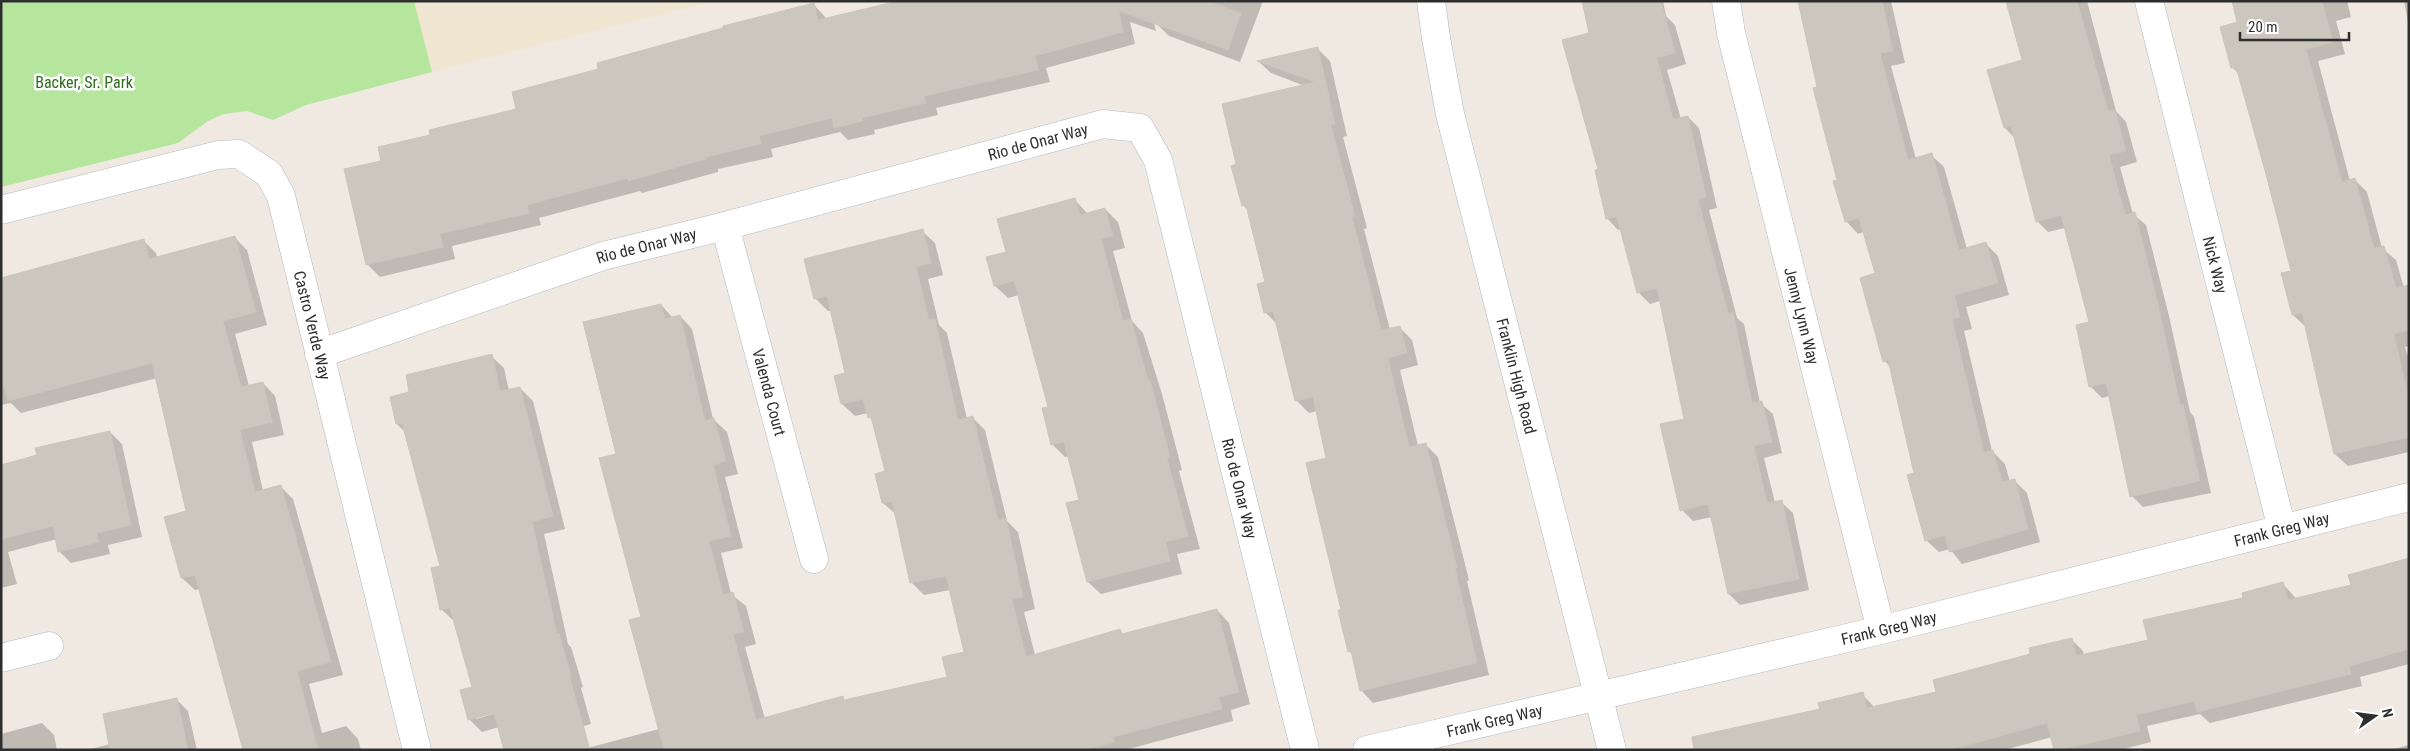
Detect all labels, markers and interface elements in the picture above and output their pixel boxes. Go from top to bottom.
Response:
scale bar [2240,10,2349,42]
text: 20 m [2248,18,2278,36]
park label: Backer, Sr. Park [35,73,134,92]
street label: Rio de Onar Way [986,119,1090,165]
street label: Rio de Onar Way [594,224,699,268]
street label: Nick Way [2199,234,2231,296]
street label: Jenny Lynn Way [1780,265,1823,367]
street label: Castro Verde Way [290,269,335,382]
street label: Franklin High Road [1492,316,1540,436]
street label: Valenda Court [748,347,790,438]
street label: Rio de Onar Way [1218,436,1261,541]
street label: Frank Greg Way [2232,508,2332,551]
street label: Frank Greg Way [1839,607,1939,649]
north arrow [2350,691,2400,741]
street label: Frank Greg Way [1445,700,1545,741]
text: N [2379,707,2396,719]

